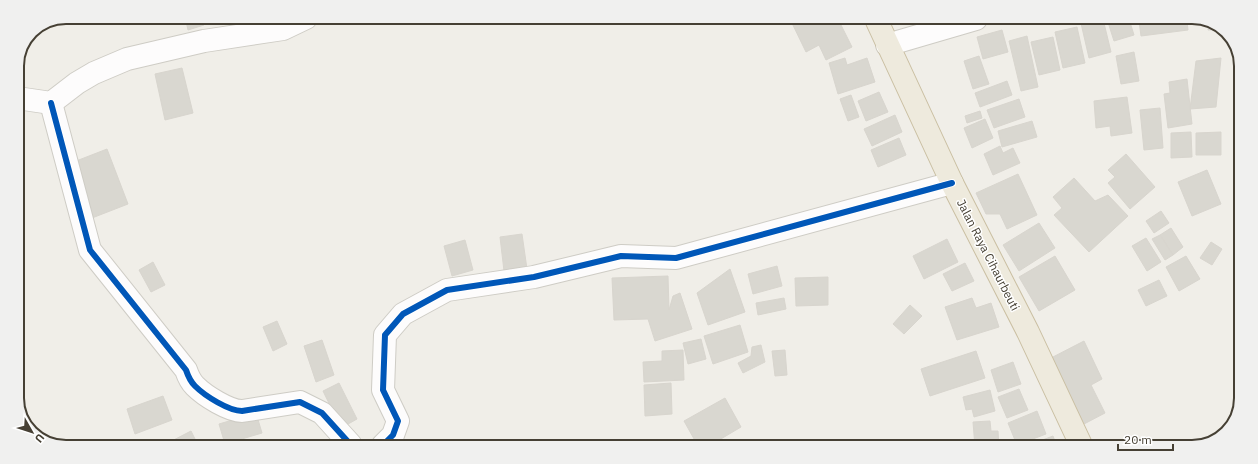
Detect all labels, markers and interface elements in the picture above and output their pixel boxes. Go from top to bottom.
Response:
street label: Jalan Raya Cihaurbeuti [954,196,1023,313]
north arrow [12,412,52,452]
scale bar [1118,426,1173,452]
text: U [32,431,48,446]
text: 20 m [1124,432,1152,447]

